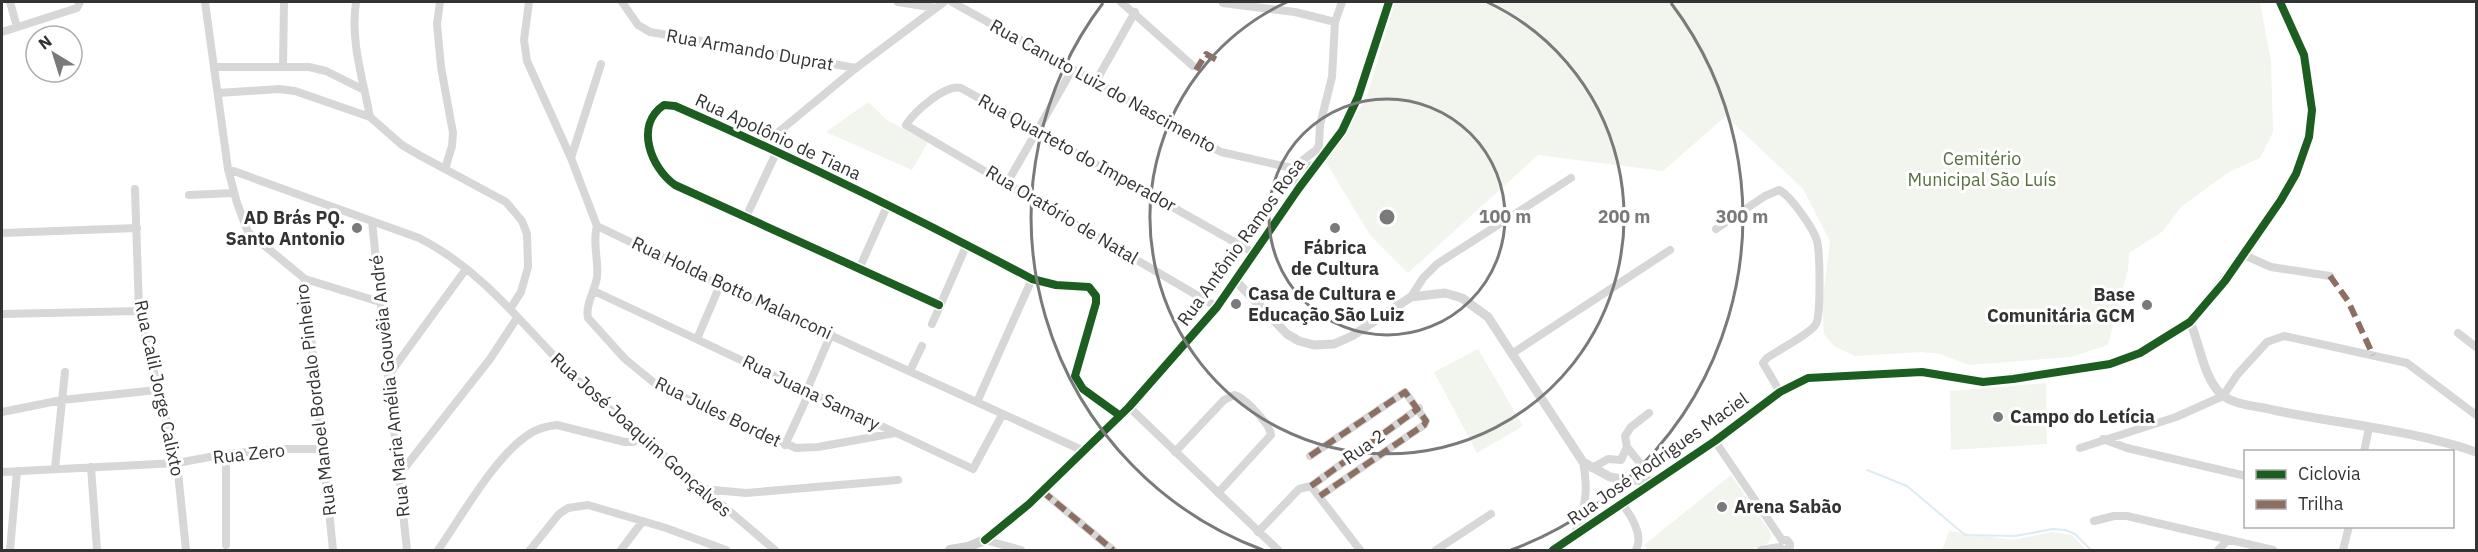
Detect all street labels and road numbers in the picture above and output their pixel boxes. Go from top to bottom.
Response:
street label: Rua Canuto Luiz do Nascimento [986,14,1220,157]
street label: Rua Armando Duprat [665,23,835,76]
street label: Rua Apolônio de Tiana [692,88,865,185]
street label: Rua Quarteto do Imperador [974,88,1181,217]
street label: Rua Antônio Ramos Rosa [1172,153,1310,330]
street label: Rua Oratório de Natal [982,160,1143,269]
street label: Rua Holda Botto Malanconi [628,231,836,344]
street label: Rua Maria Amélia Gouvêia André [364,254,415,518]
street label: Rua Manoel Bordalo Pinheiro [290,283,341,517]
street label: Rua Calil Jorge Calixto [130,298,189,478]
street label: Rua José Joaquim Gonçalves [546,347,736,522]
street label: Rua Juana Samary [739,349,884,436]
street label: Rua Jules Bordet [651,371,785,452]
street label: Rua José Rodrigues Maciel [1563,387,1753,530]
street label: Rua 2 [1338,424,1389,469]
street label: Rua Zero [212,438,286,469]

